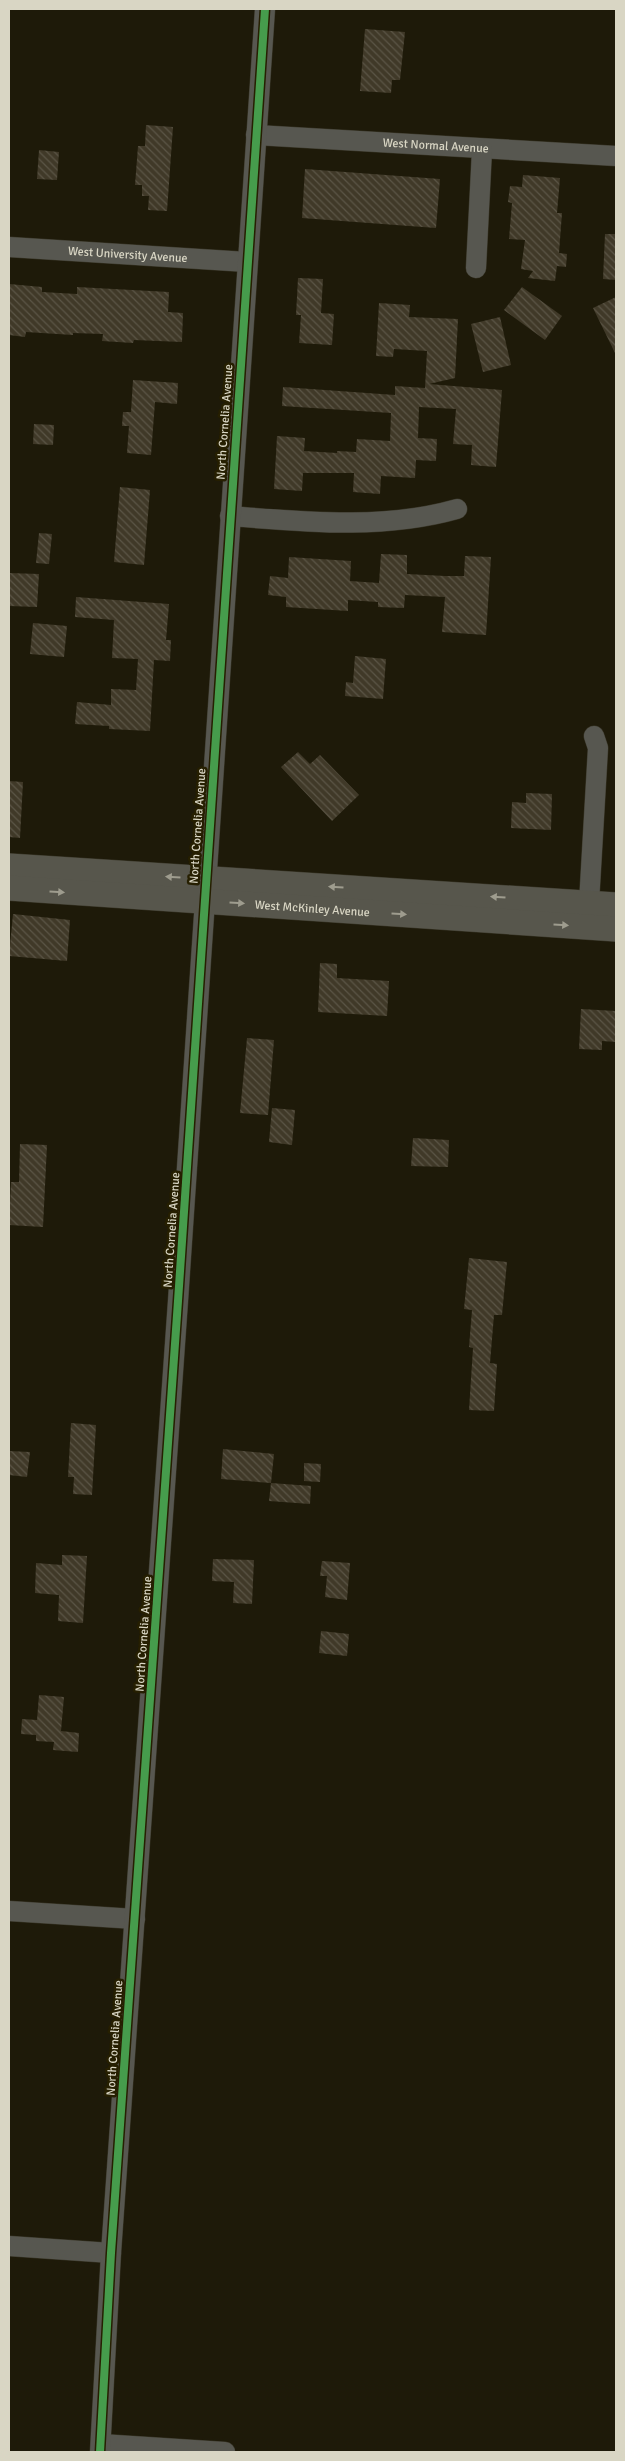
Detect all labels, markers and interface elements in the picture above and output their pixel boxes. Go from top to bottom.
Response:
street label: West Normal Avenue [382,135,489,156]
street label: West University Avenue [67,243,188,266]
street label: North Cornelia Avenue [213,364,237,480]
street label: North Cornelia Avenue [186,768,210,884]
one-way arrow [165,873,181,881]
one-way arrow [327,883,343,891]
one-way arrow [50,888,66,896]
one-way arrow [489,893,505,901]
street label: West McKinley Avenue [254,897,370,920]
one-way arrow [229,900,245,908]
one-way arrow [391,911,407,919]
one-way arrow [554,922,570,930]
street label: North Cornelia Avenue [160,1172,184,1288]
street label: North Cornelia Avenue [132,1576,156,1692]
street label: North Cornelia Avenue [103,1980,127,2096]

